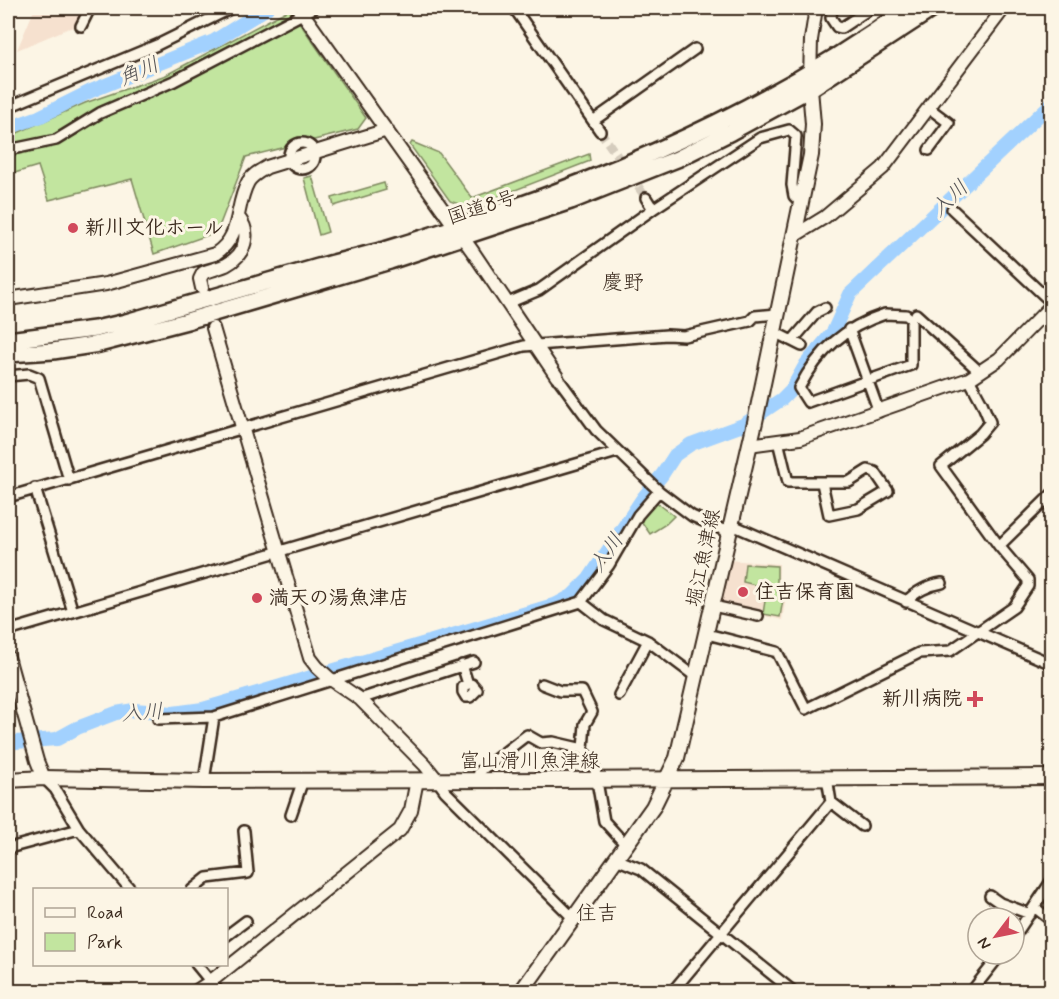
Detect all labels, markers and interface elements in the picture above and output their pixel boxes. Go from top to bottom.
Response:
water label: 角川 [114,51,164,93]
water label: 入川 [925,174,975,224]
street label: 国道8号 [444,184,520,232]
place label: 新川文化ホール [85,215,224,242]
marker: 新川文化ホール [66,221,80,235]
district label: 慶野 [602,269,644,297]
street label: 堀江魚津線 [680,506,728,610]
water label: 入川 [583,528,631,578]
place label: 住吉保育園 [755,579,855,606]
place label: 満天の湯魚津店 [269,585,409,612]
marker: 住吉保育園 [736,585,750,599]
marker: 満天の湯魚津店 [250,591,264,605]
place label: 新川病院 [882,686,962,713]
marker: 新川病院 [966,690,984,708]
water label: 入川 [120,698,164,728]
street label: 富山滑川魚津線 [460,748,600,775]
legend [33,888,228,966]
district label: 住吉 [576,900,618,928]
text: Road [87,901,123,925]
north arrow [966,906,1026,966]
text: Park [87,931,123,955]
text: N [973,933,996,953]

